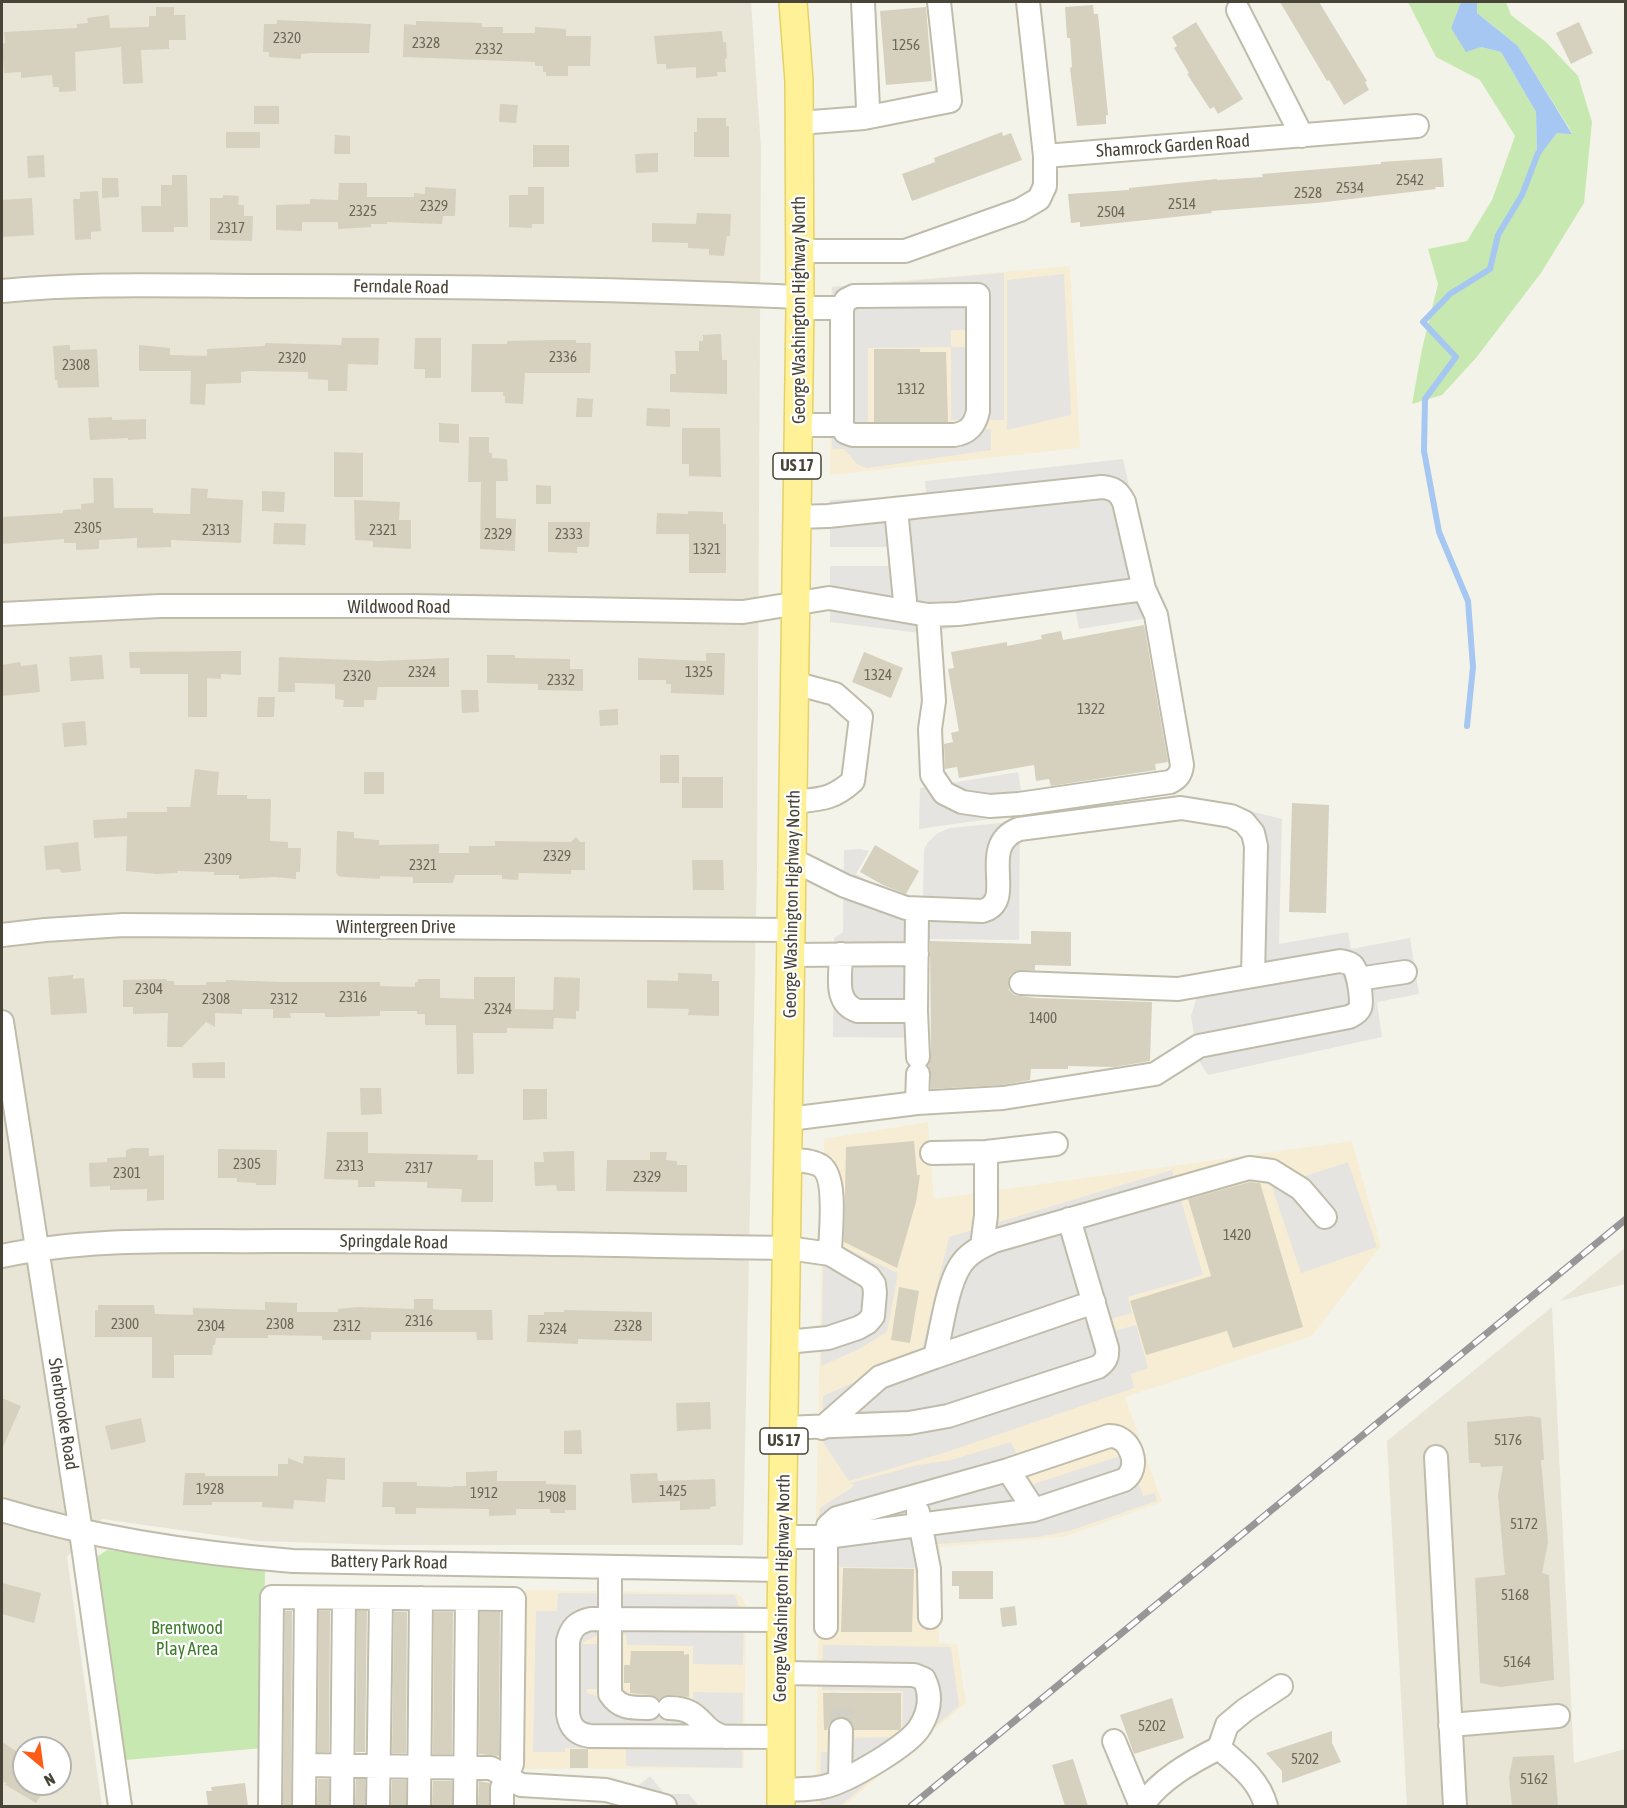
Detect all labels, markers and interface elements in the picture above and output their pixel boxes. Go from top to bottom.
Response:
house number: 2320 [273,29,301,47]
house number: 2328 [412,34,440,52]
house number: 1256 [892,36,920,54]
house number: 2332 [475,40,503,58]
street label: Shamrock Garden Road [1095,130,1251,162]
house number: 2542 [1396,171,1424,189]
house number: 2534 [1336,179,1364,197]
house number: 2528 [1294,184,1322,202]
house number: 2514 [1168,195,1196,213]
street label: George Washington Highway North [788,196,810,424]
house number: 2329 [420,197,448,215]
house number: 2325 [349,202,377,220]
house number: 2504 [1097,203,1125,221]
house number: 2317 [217,219,245,237]
street label: Ferndale Road [353,275,449,299]
house number: 2336 [549,348,577,366]
house number: 2320 [278,349,306,367]
house number: 2308 [62,356,90,374]
house number: 1312 [897,380,925,398]
road number: US 17 [773,453,821,479]
house number: 2305 [74,519,102,537]
house number: 2313 [202,521,230,539]
house number: 2321 [369,521,397,539]
house number: 2329 [484,525,512,543]
house number: 2333 [555,525,583,543]
house number: 1321 [693,540,721,558]
street label: Wildwood Road [347,596,451,618]
house number: 2324 [408,663,436,681]
house number: 1325 [685,663,713,681]
house number: 1324 [864,666,892,684]
house number: 2320 [343,667,371,685]
house number: 2332 [547,671,575,689]
house number: 1322 [1077,700,1105,718]
street label: George Washington Highway North [779,790,805,1018]
house number: 2329 [543,847,571,865]
house number: 2309 [204,850,232,868]
house number: 2321 [409,856,437,874]
street label: Wintergreen Drive [336,916,456,938]
house number: 2304 [135,980,163,998]
house number: 2316 [339,988,367,1006]
house number: 2308 [202,990,230,1008]
house number: 2312 [270,990,298,1008]
house number: 2324 [484,1000,512,1018]
house number: 1400 [1029,1009,1057,1027]
house number: 2305 [233,1155,261,1173]
house number: 2313 [336,1157,364,1175]
house number: 2317 [405,1159,433,1177]
house number: 2301 [113,1164,141,1182]
house number: 2329 [633,1168,661,1186]
house number: 1420 [1223,1226,1251,1244]
street label: Springdale Road [340,1230,448,1254]
house number: 2316 [405,1312,433,1330]
house number: 2300 [111,1315,139,1333]
house number: 2308 [266,1315,294,1333]
house number: 2304 [197,1317,225,1335]
house number: 2312 [333,1317,361,1335]
house number: 2328 [614,1317,642,1335]
house number: 2324 [539,1320,567,1338]
street label: Sherbrooke Road [43,1356,83,1472]
road number: US 17 [760,1428,808,1454]
house number: 5176 [1494,1431,1522,1449]
street label: George Washington Highway North [769,1474,795,1702]
house number: 1928 [196,1480,224,1498]
house number: 1425 [659,1482,687,1500]
house number: 1912 [470,1484,498,1502]
house number: 1908 [538,1488,566,1506]
house number: 5172 [1510,1515,1538,1533]
street label: Battery Park Road [330,1550,448,1574]
house number: 5168 [1501,1586,1529,1604]
park label: Brentwood Play Area [151,1617,223,1660]
house number: 5164 [1503,1653,1531,1671]
house number: 5202 [1138,1717,1166,1735]
north arrow [12,1736,72,1796]
house number: 5202 [1291,1750,1319,1768]
text: N [41,1770,58,1790]
house number: 5162 [1520,1770,1548,1788]

